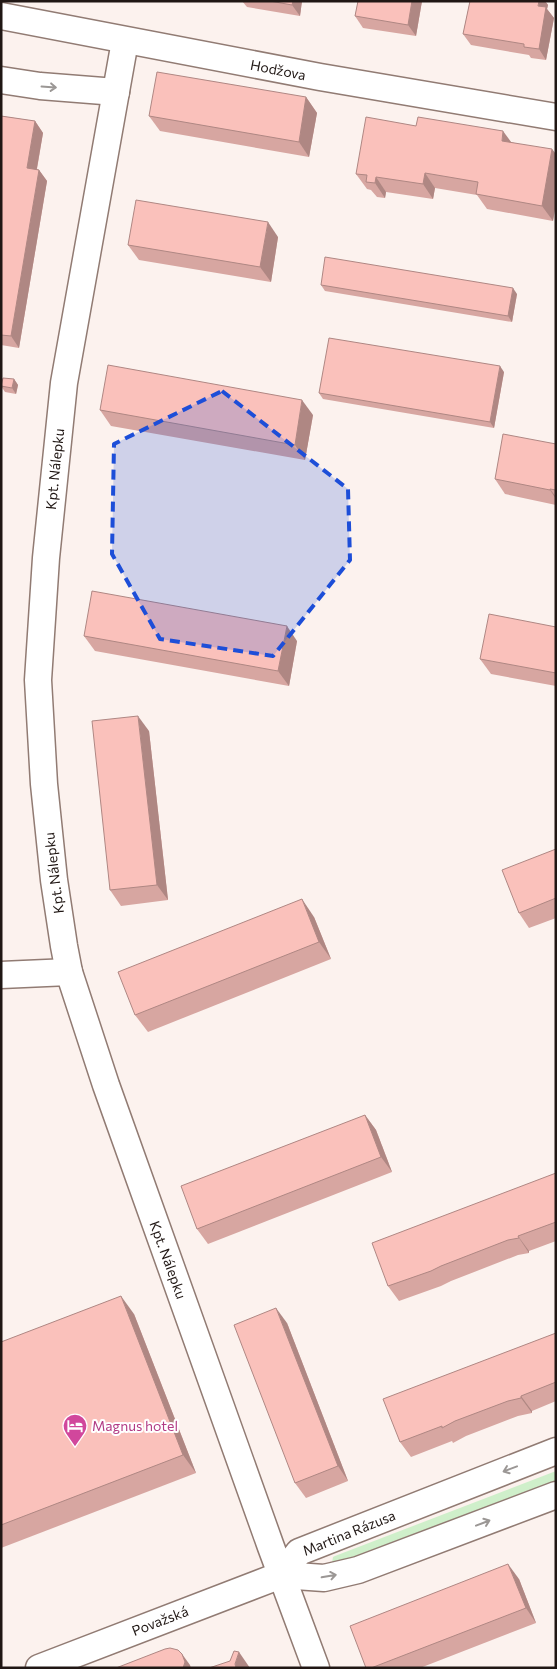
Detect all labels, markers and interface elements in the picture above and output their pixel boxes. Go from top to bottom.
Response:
street label: Hodžova [249,56,307,83]
one-way arrow [41,82,57,92]
street label: Kpt. Nálepku [42,427,67,510]
street label: Kpt. Nálepku [40,831,67,915]
street label: Kpt. Nálepku [147,1219,190,1301]
hotel icon: Magnus hotel [62,1413,88,1447]
place label: Magnus hotel [92,1417,178,1434]
one-way arrow [503,1465,518,1474]
street label: Martina Rázusa [300,1506,398,1559]
one-way arrow [475,1517,490,1526]
one-way arrow [321,1571,337,1580]
street label: Považská [129,1602,191,1639]

